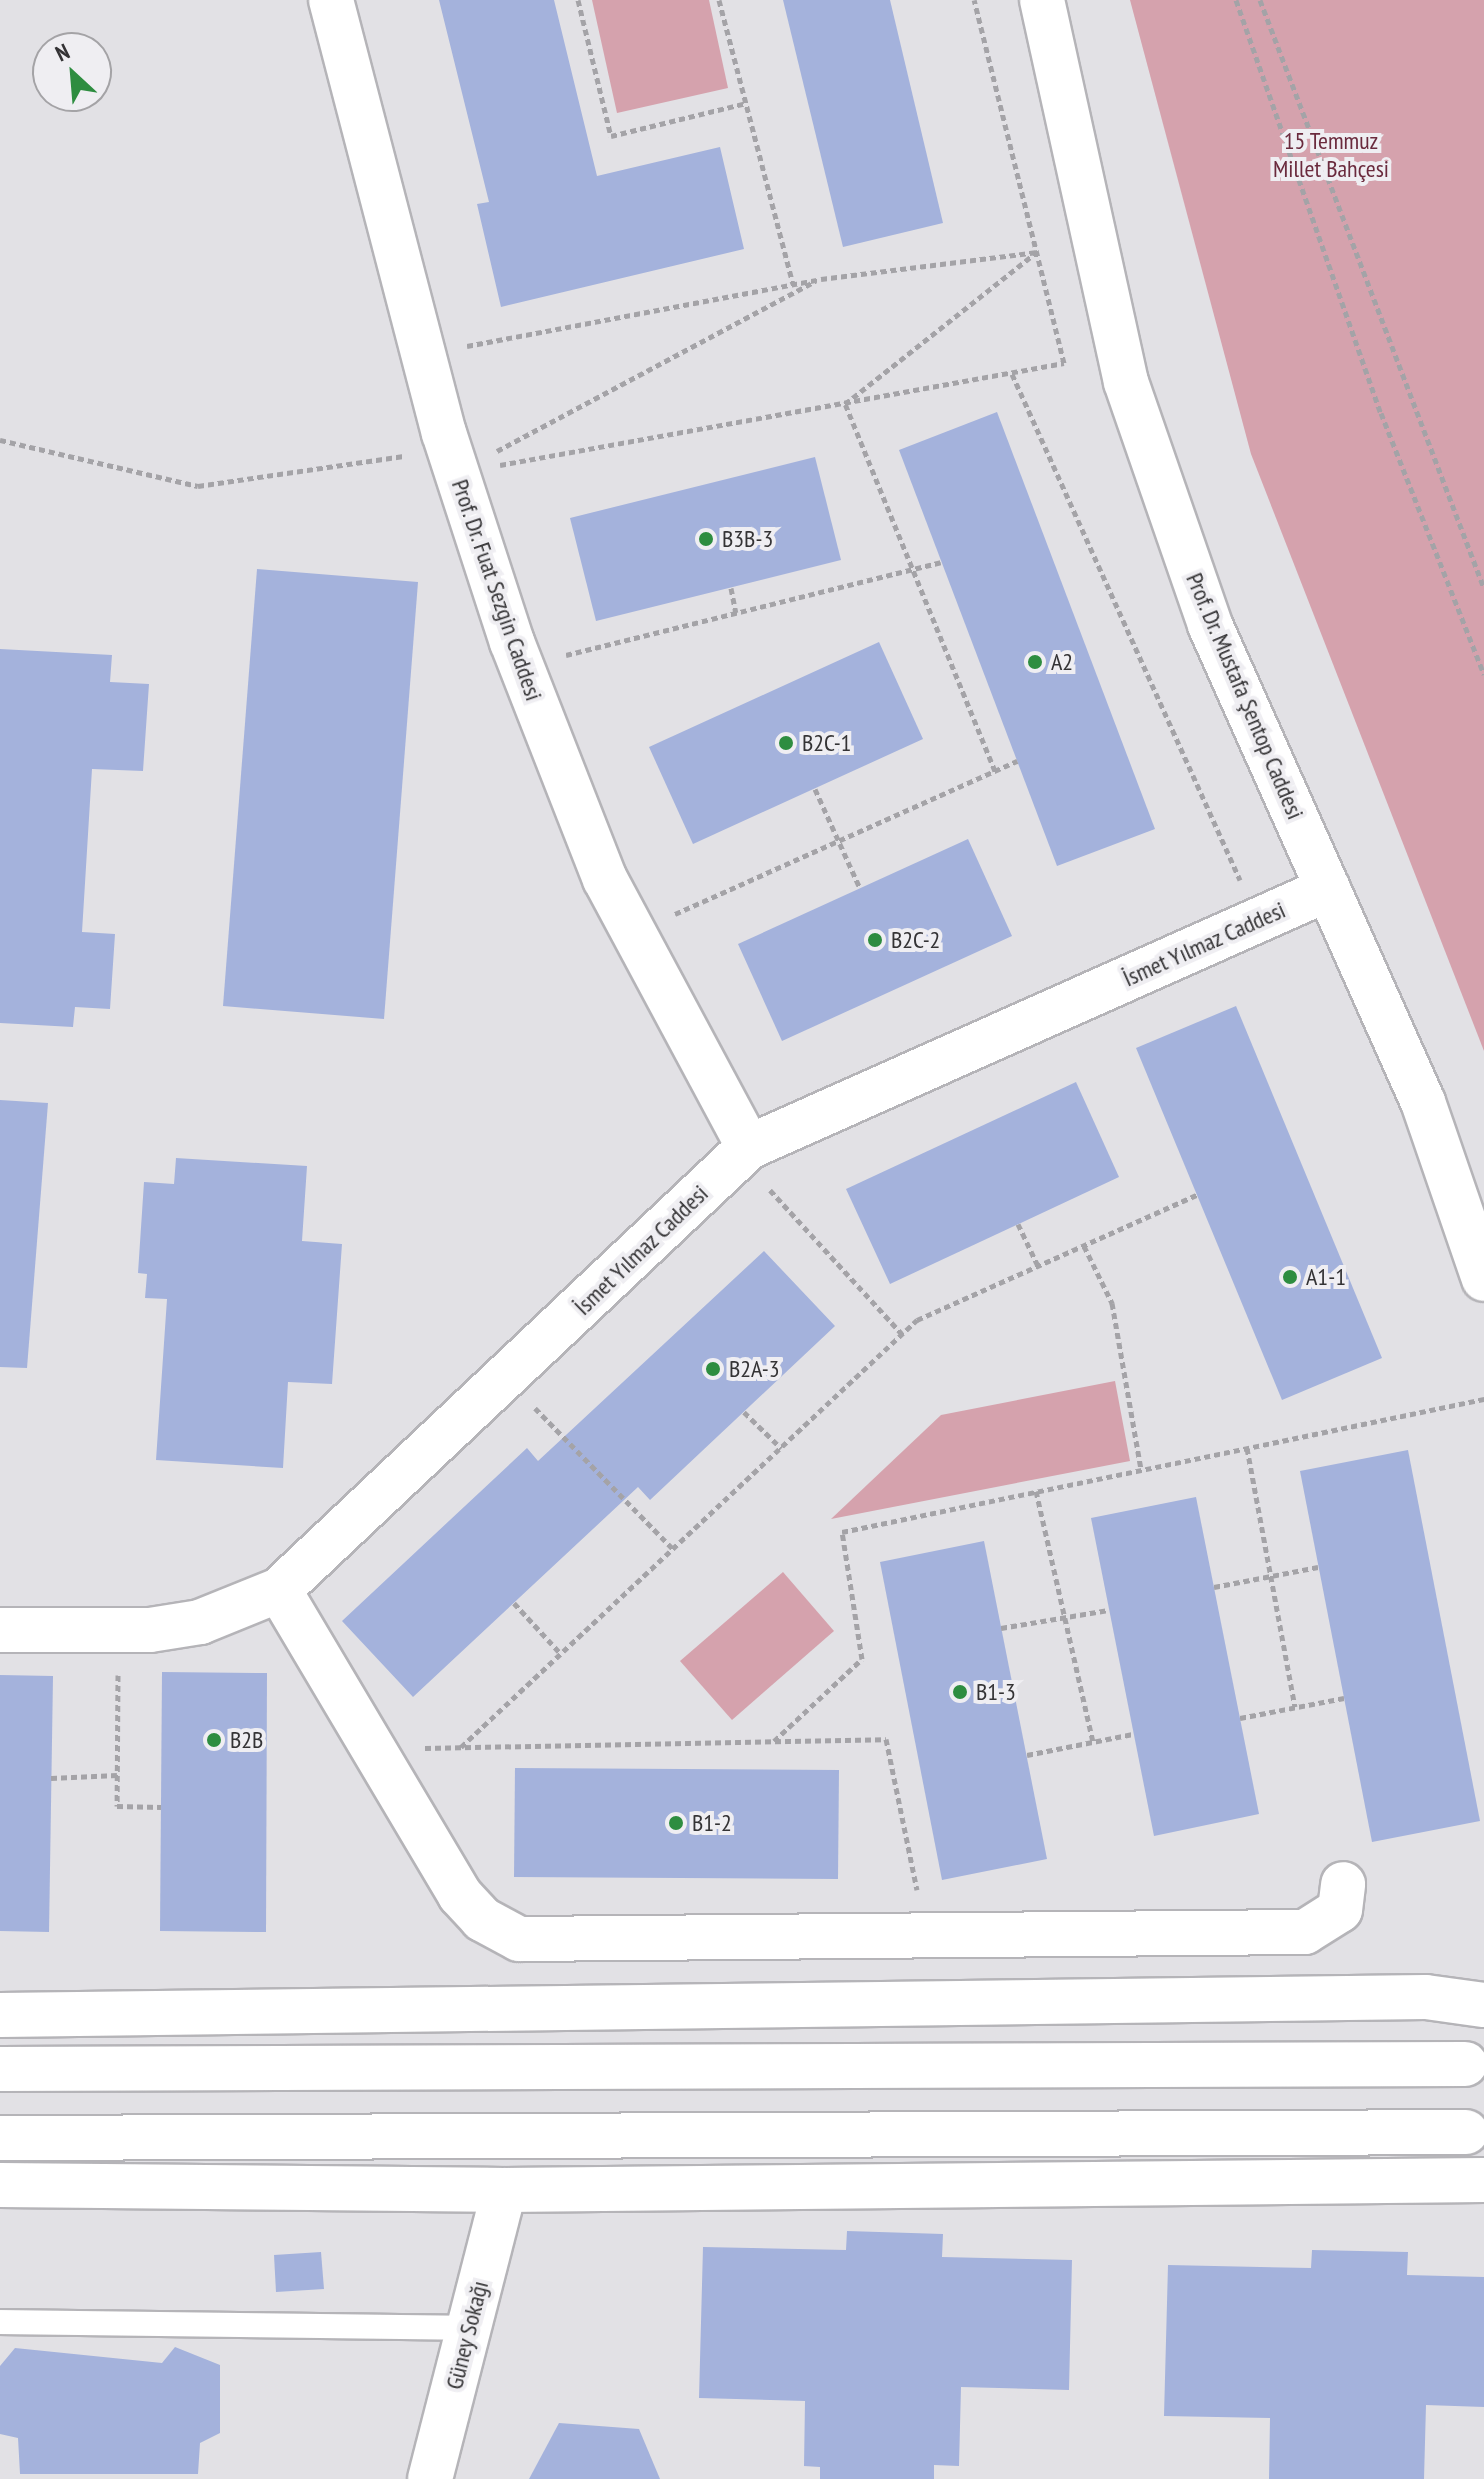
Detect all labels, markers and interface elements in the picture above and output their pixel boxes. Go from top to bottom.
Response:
north arrow [32,32,112,112]
text: N [51,37,74,67]
park label: 15 Temmuz Millet Bahçesi [1273,127,1389,183]
street label: Prof. Dr. Fuat Sezgin Caddesi [445,474,549,706]
place label: B3B-3 [722,525,773,553]
marker: B3B-3 [697,530,715,548]
street label: Prof. Dr. Mustafa Şentop Caddesi [1179,567,1311,825]
place label: A2 [1051,648,1073,676]
marker: A2 [1026,653,1044,671]
place label: B2C-1 [802,729,851,757]
marker: B2C-1 [777,734,795,752]
street label: İsmet Yılmaz Caddesi [1118,895,1290,993]
place label: B2C-2 [891,926,940,954]
marker: B2C-2 [866,931,884,949]
street label: İsmet Yılmaz Caddesi [568,1179,714,1321]
place label: A1-1 [1306,1263,1346,1291]
marker: A1-1 [1281,1268,1299,1286]
place label: B2A-3 [729,1355,779,1383]
marker: B2A-3 [704,1360,722,1378]
place label: B1-3 [976,1678,1016,1706]
marker: B1-3 [951,1683,969,1701]
place label: B2B [230,1726,263,1754]
marker: B2B [205,1731,223,1749]
place label: B1-2 [692,1809,732,1837]
marker: B1-2 [667,1814,685,1832]
street label: Güney Sokağı [440,2277,494,2393]

